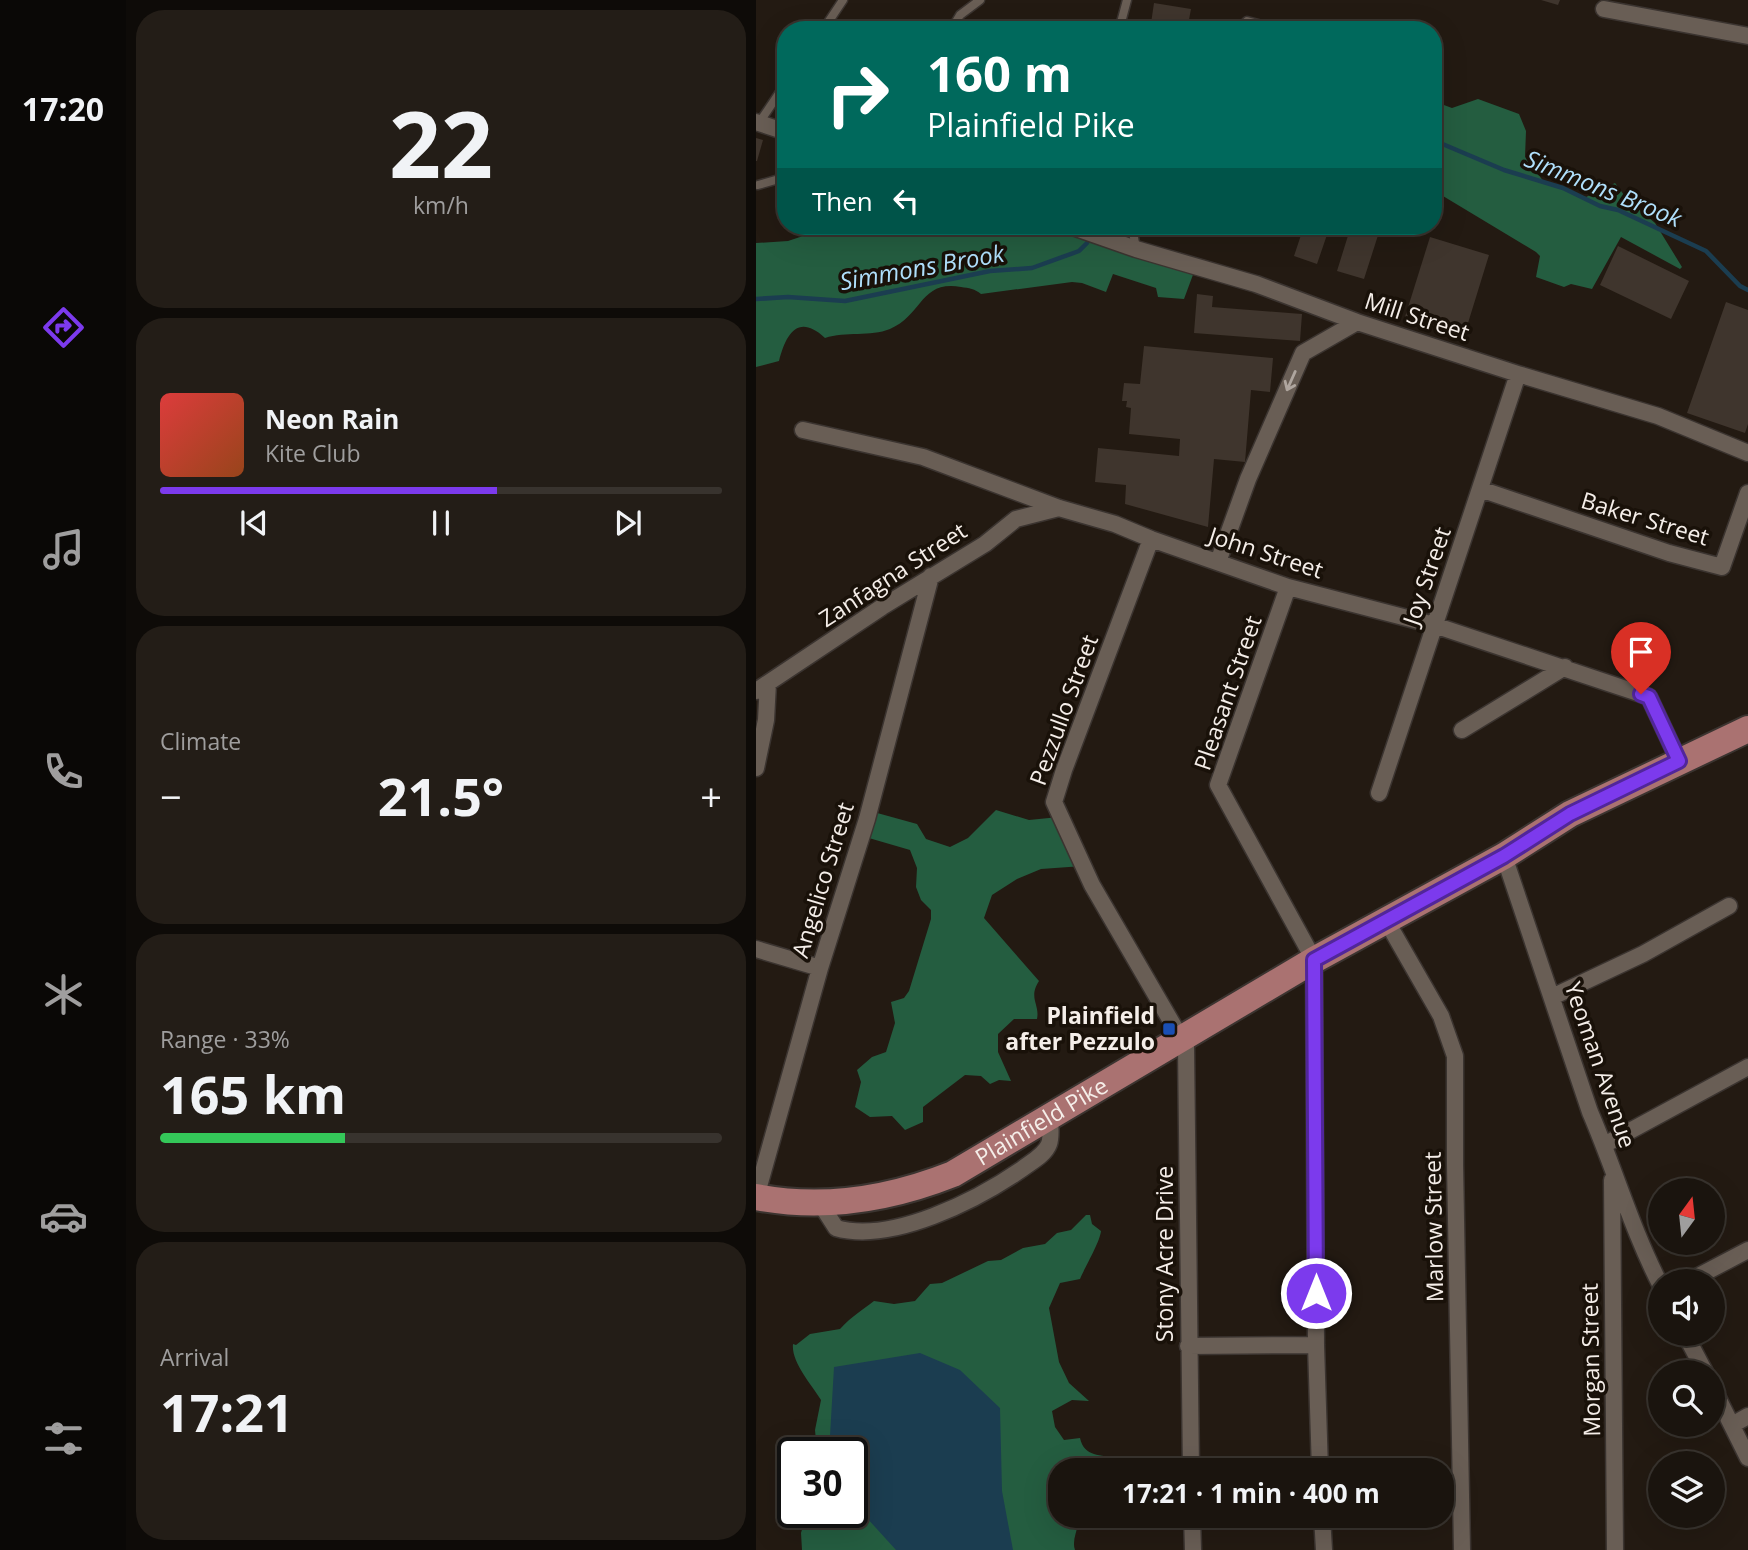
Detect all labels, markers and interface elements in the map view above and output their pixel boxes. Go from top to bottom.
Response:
text: 160 m [927,40,1072,106]
icon: right [812,49,903,140]
text: 22 [389,81,493,205]
text: 17:20 [22,87,104,130]
text: Plainfield Pike [927,103,1135,146]
water label: Simmons Brook [1520,141,1688,235]
icon: left [887,182,925,220]
text: Then [812,183,873,219]
text: km/h [413,189,469,221]
water label: Simmons Brook [837,236,1008,297]
street label: Mill Street [1361,284,1474,348]
icon: directions [39,303,88,352]
one-way arrow [1284,369,1297,391]
text: Neon Rain [265,401,399,437]
text: Kite Club [265,437,360,469]
street label: Baker Street [1577,483,1713,553]
icon: previous [235,504,273,542]
icon: pause [422,504,460,542]
icon: next [609,504,647,542]
street label: Zanfagna Street [812,514,973,634]
street label: John Street [1203,518,1328,586]
street label: Joy Street [1394,522,1458,631]
icon: music [39,525,88,574]
street label: Pleasant Street [1186,611,1268,774]
pin [1611,622,1671,694]
street label: Pezzullo Street [1021,630,1105,789]
icon: arrive [1622,633,1660,671]
text: Climate [160,725,241,757]
icon: phone [39,747,88,796]
text: 21.5° [378,760,504,831]
text: − [160,770,182,822]
text: + [700,770,722,822]
street label: Angelico Street [783,798,861,961]
icon: climate [39,970,88,1019]
street label: Yeoman Avenue [1558,977,1644,1152]
place label: Plainfield after Pezzulo [1005,999,1155,1057]
marker: Plainfield after Pezzulo [1161,1021,1177,1037]
text: Range · 33% [160,1023,290,1055]
text: 165 km [160,1058,346,1129]
street label: Plainfield Pike [969,1069,1113,1172]
street label: Marlow Street [1416,1151,1450,1303]
street label: Stony Acre Drive [1148,1166,1180,1342]
north arrow [1648,1178,1726,1255]
map controls [1648,1178,1725,1528]
icon: car [39,1192,88,1241]
position arrow [1279,1256,1353,1330]
button: sound [1648,1269,1725,1346]
street label: Morgan Street [1573,1283,1607,1437]
text: Arrival [160,1341,229,1373]
button: search [1648,1360,1725,1437]
text: 17:21 [160,1376,294,1447]
icon: filters [39,1414,88,1463]
speed limit sign: 30 [777,1437,868,1528]
button: layers [1648,1451,1725,1528]
text: 17:21 · 1 min · 400 m [1122,1475,1380,1511]

